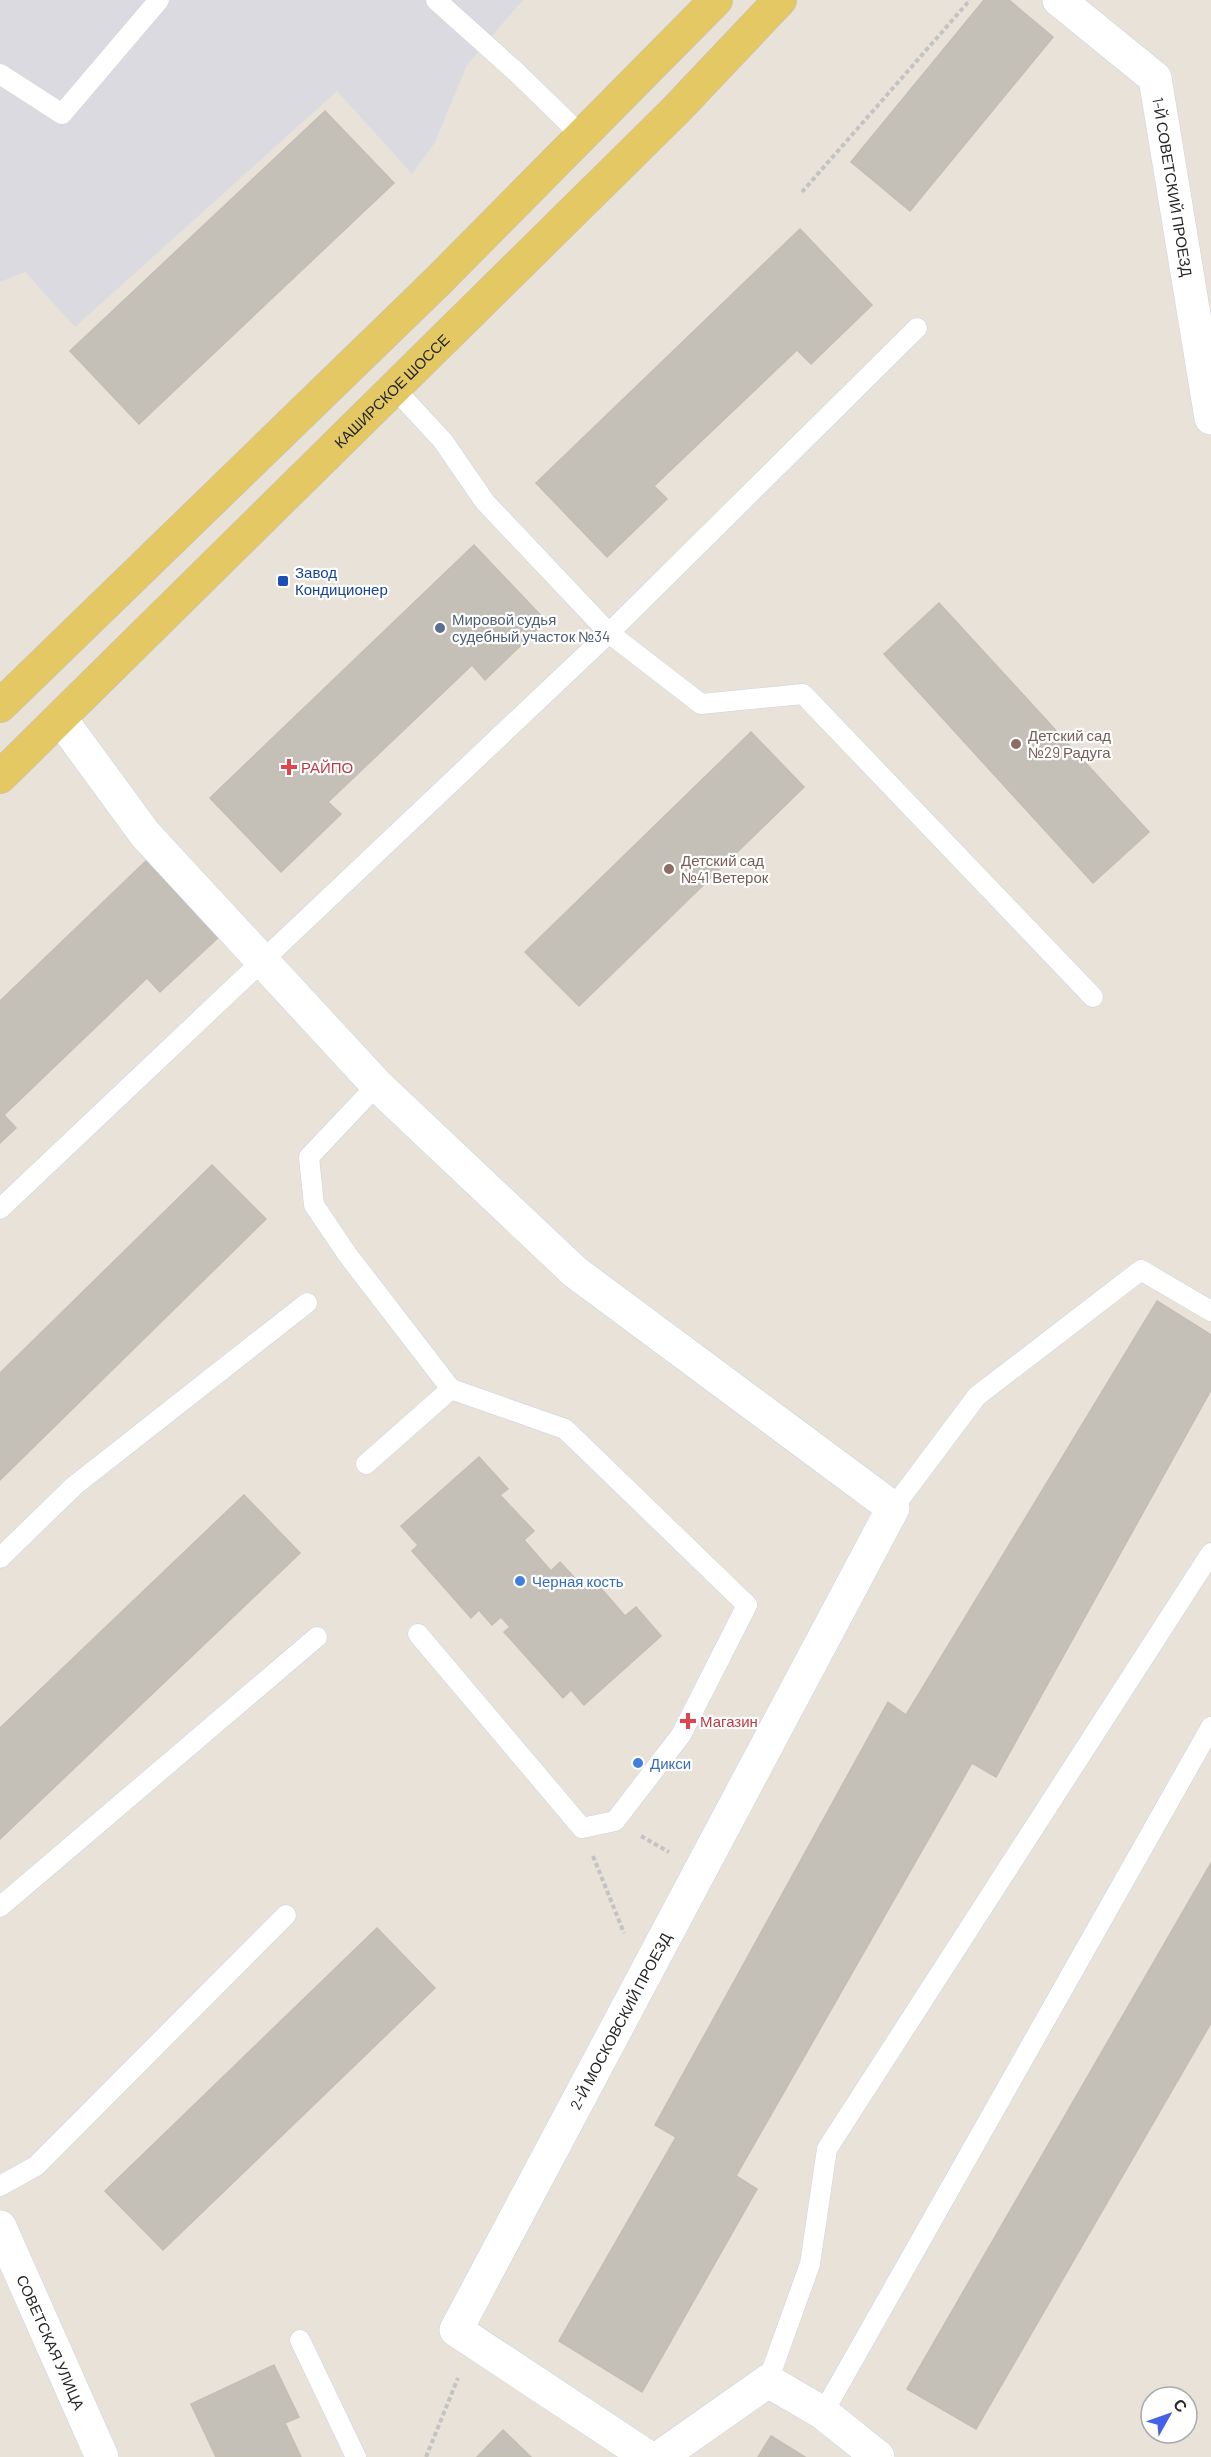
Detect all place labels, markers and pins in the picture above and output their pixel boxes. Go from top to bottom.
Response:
place label: Завод Кондиционер [295,563,388,598]
marker: Завод Кондиционер [276,574,290,588]
place label: Мировой судья судебный участок №34 [452,610,610,645]
marker: Мировой судья судебный участок №34 [433,621,447,635]
place label: Детский сад №29 Радуга [1028,726,1111,761]
marker: Детский сад №29 Радуга [1009,737,1023,751]
place label: РАЙПО [301,758,353,776]
marker: РАЙПО [282,760,296,774]
place label: Детский сад №41 Ветерок [681,851,769,886]
marker: Детский сад №41 Ветерок [662,862,676,876]
place label: Черная кость [532,1572,624,1590]
marker: Черная кость [513,1574,527,1588]
place label: Магазин [700,1712,758,1730]
marker: Магазин [681,1714,695,1728]
place label: Дикси [650,1754,691,1772]
marker: Дикси [631,1756,645,1770]

